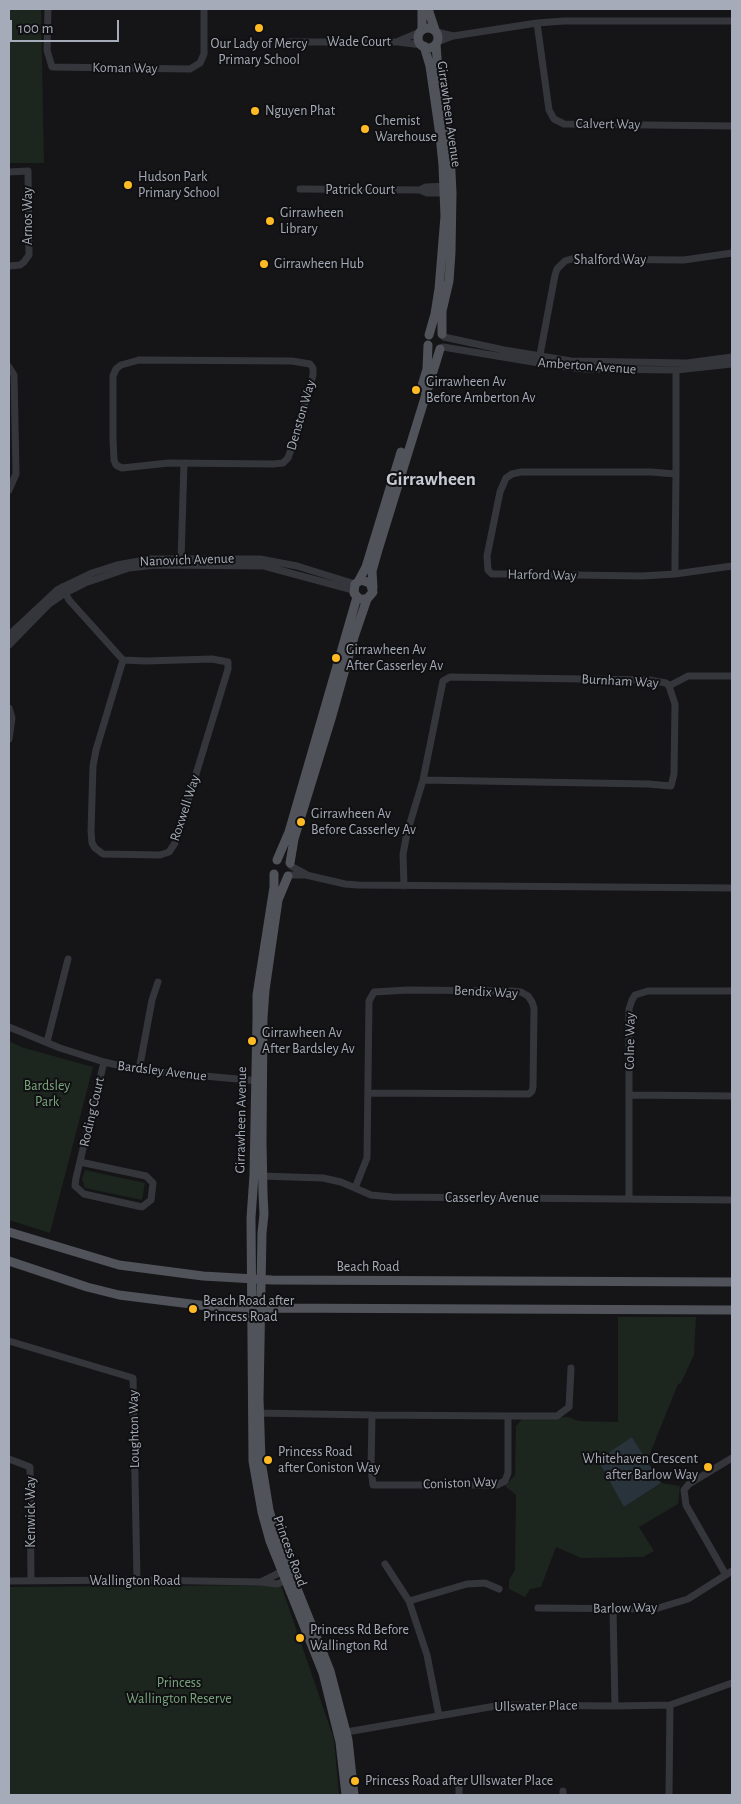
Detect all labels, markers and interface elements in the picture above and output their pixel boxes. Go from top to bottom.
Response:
scale bar [12,10,121,42]
text: 100 m [18,21,53,36]
marker: Our Lady of Mercy Primary School [253,22,265,34]
street label: Wade Court [327,34,391,50]
place label: Our Lady of Mercy Primary School [211,36,307,68]
street label: Koman Way [92,59,158,77]
street label: Girrawheen Avenue [433,60,465,168]
place label: Nguyen Phat [265,103,335,119]
marker: Nguyen Phat [249,105,261,117]
place label: Chemist Warehouse [375,113,437,146]
street label: Calvert Way [576,115,640,133]
marker: Chemist Warehouse [359,123,371,135]
place label: Hudson Park Primary School [138,169,220,202]
marker: Hudson Park Primary School [122,179,134,191]
street label: Patrick Court [325,182,395,198]
street label: Arnos Way [20,187,36,245]
place label: Girrawheen Library [280,205,344,238]
marker: Girrawheen Library [264,215,276,227]
street label: Shalford Way [574,252,646,268]
place label: Girrawheen Hub [274,256,364,272]
marker: Girrawheen Hub [258,258,270,270]
street label: Amberton Avenue [537,354,637,378]
place label: Girrawheen Av Before Amberton Av [426,374,535,407]
street label: Denston Way [283,378,319,452]
marker: Girrawheen Av Before Amberton Av [410,384,422,396]
district label: Girrawheen [386,468,476,490]
street label: Nanovich Avenue [139,550,235,570]
street label: Harford Way [507,566,577,584]
place label: Girrawheen Av After Casserley Av [346,642,443,674]
marker: Girrawheen Av After Casserley Av [330,652,342,664]
street label: Burnham Way [581,671,659,691]
street label: Roxwell Way [166,773,204,843]
place label: Girrawheen Av Before Casserley Av [311,806,416,839]
marker: Girrawheen Av Before Casserley Av [295,816,307,828]
street label: Bendix Way [454,982,518,1002]
street label: Colne Way [621,1012,639,1070]
place label: Girrawheen Av After Bardsley Av [262,1025,355,1058]
marker: Girrawheen Av After Bardsley Av [246,1035,258,1047]
street label: Bardsley Avenue [116,1057,208,1085]
street label: Girrawheen Avenue [232,1066,250,1174]
street label: Roding Court [76,1076,108,1148]
park label: Bardsley Park [24,1078,70,1110]
street label: Casserley Avenue [445,1190,539,1206]
street label: Beach Road [336,1259,400,1275]
place label: Beach Road after Princess Road [203,1293,294,1325]
marker: Beach Road after Princess Road [187,1303,199,1315]
street label: Loughton Way [125,1390,143,1468]
place label: Princess Road after Coniston Way [278,1444,380,1476]
place label: Whitehaven Crescent after Barlow Way [582,1451,698,1484]
marker: Princess Road after Coniston Way [262,1454,274,1466]
marker: Whitehaven Crescent after Barlow Way [702,1461,714,1473]
street label: Coniston Way [423,1473,497,1493]
street label: Kenwick Way [23,1476,39,1548]
street label: Princess Road [269,1513,311,1589]
street label: Wallington Road [90,1573,180,1589]
street label: Barlow Way [593,1599,657,1617]
place label: Princess Rd Before Wallington Rd [310,1622,409,1654]
marker: Princess Rd Before Wallington Rd [294,1632,306,1644]
park label: Princess Wallington Reserve [126,1675,232,1708]
street label: Ullswater Place [494,1697,578,1715]
place label: Princess Road after Ullswater Place [365,1773,553,1789]
marker: Princess Road after Ullswater Place [349,1775,361,1787]

